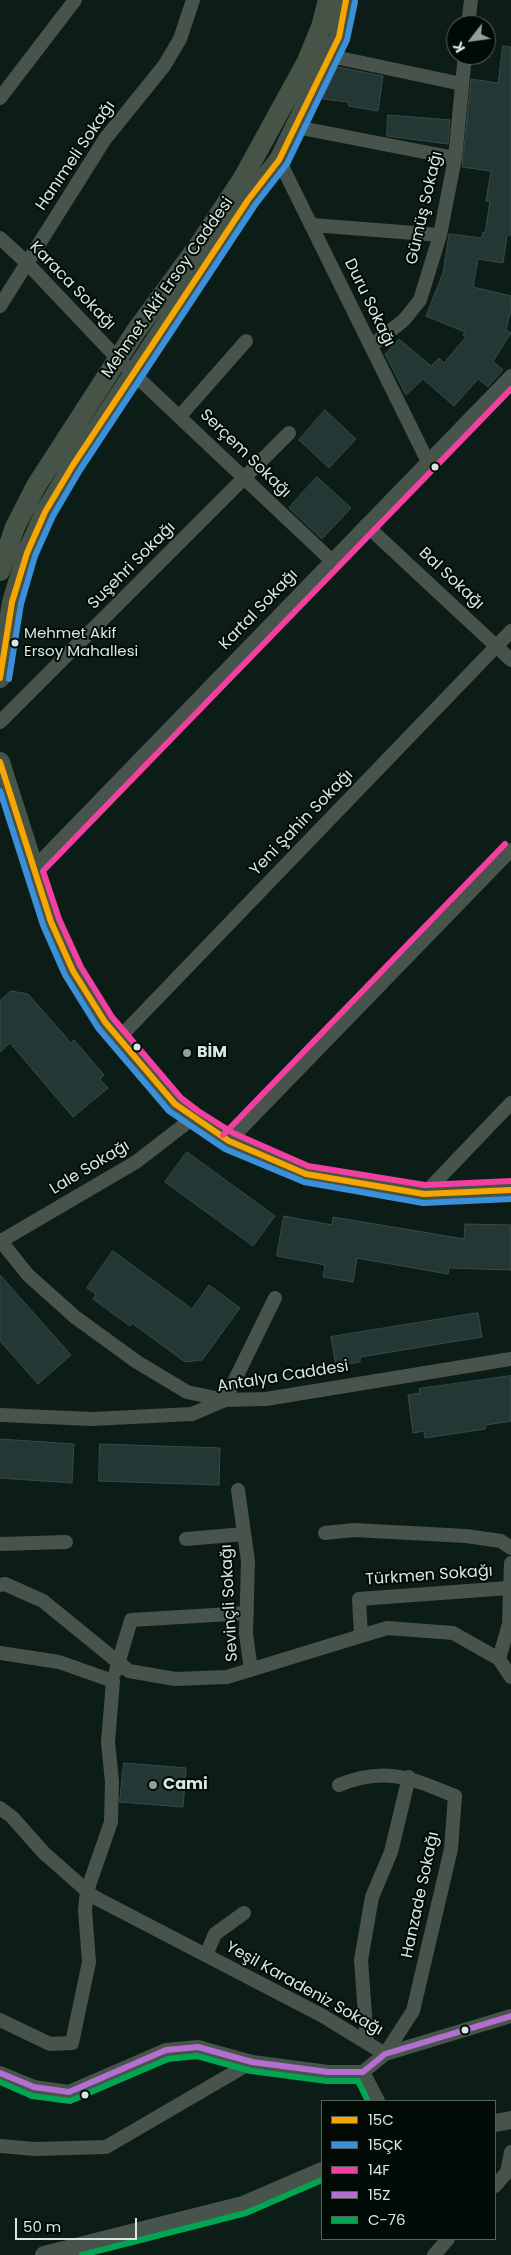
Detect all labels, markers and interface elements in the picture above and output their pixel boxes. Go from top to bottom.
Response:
north arrow [446,15,496,65]
text: K [448,38,470,56]
street label: Hanımeli Sokağı [32,98,120,214]
street label: Gümüş Sokağı [403,150,447,266]
street label: Mehmet Akif Ersoy Caddesi [98,194,238,382]
street label: Karaca Sokağı [25,238,119,334]
street label: Duru Sokağı [339,256,399,350]
street label: Serçem Sokağı [195,406,295,502]
unlabelled marker [430,462,440,472]
street label: Suşehri Sokağı [84,518,180,614]
street label: Bal Sokağı [414,544,488,614]
street label: Kartal Sokağı [216,566,302,654]
place label: Mehmet Akif Ersoy Mahallesi [24,625,138,660]
marker: Mehmet Akif Ersoy Mahallesi [10,638,20,648]
street label: Yeni Şahin Sokağı [246,766,358,880]
unlabelled marker [132,1042,142,1052]
place label: BİM [197,1043,227,1063]
marker: BİM [181,1047,193,1059]
street label: Lale Sokağı [47,1137,133,1199]
street label: Antalya Caddesi [216,1357,350,1397]
street label: Sevinçli Sokağı [217,1544,243,1662]
street label: Türkmen Sokağı [365,1562,493,1590]
place label: Cami [163,1775,208,1795]
marker: Cami [147,1779,159,1791]
street label: Hanzade Sokağı [398,1830,444,1960]
street label: Yeşil Karadeniz Sokağı [222,1938,386,2040]
unlabelled marker [460,2025,470,2035]
unlabelled marker [80,2090,90,2100]
legend [321,2100,496,2240]
text: 15C [368,2109,394,2130]
text: 15ÇK [368,2134,403,2155]
text: 14F [368,2159,390,2180]
text: 15Z [368,2184,390,2205]
scale bar [18,2208,140,2240]
text: C-76 [368,2209,406,2230]
text: 50 m [23,2216,61,2237]

